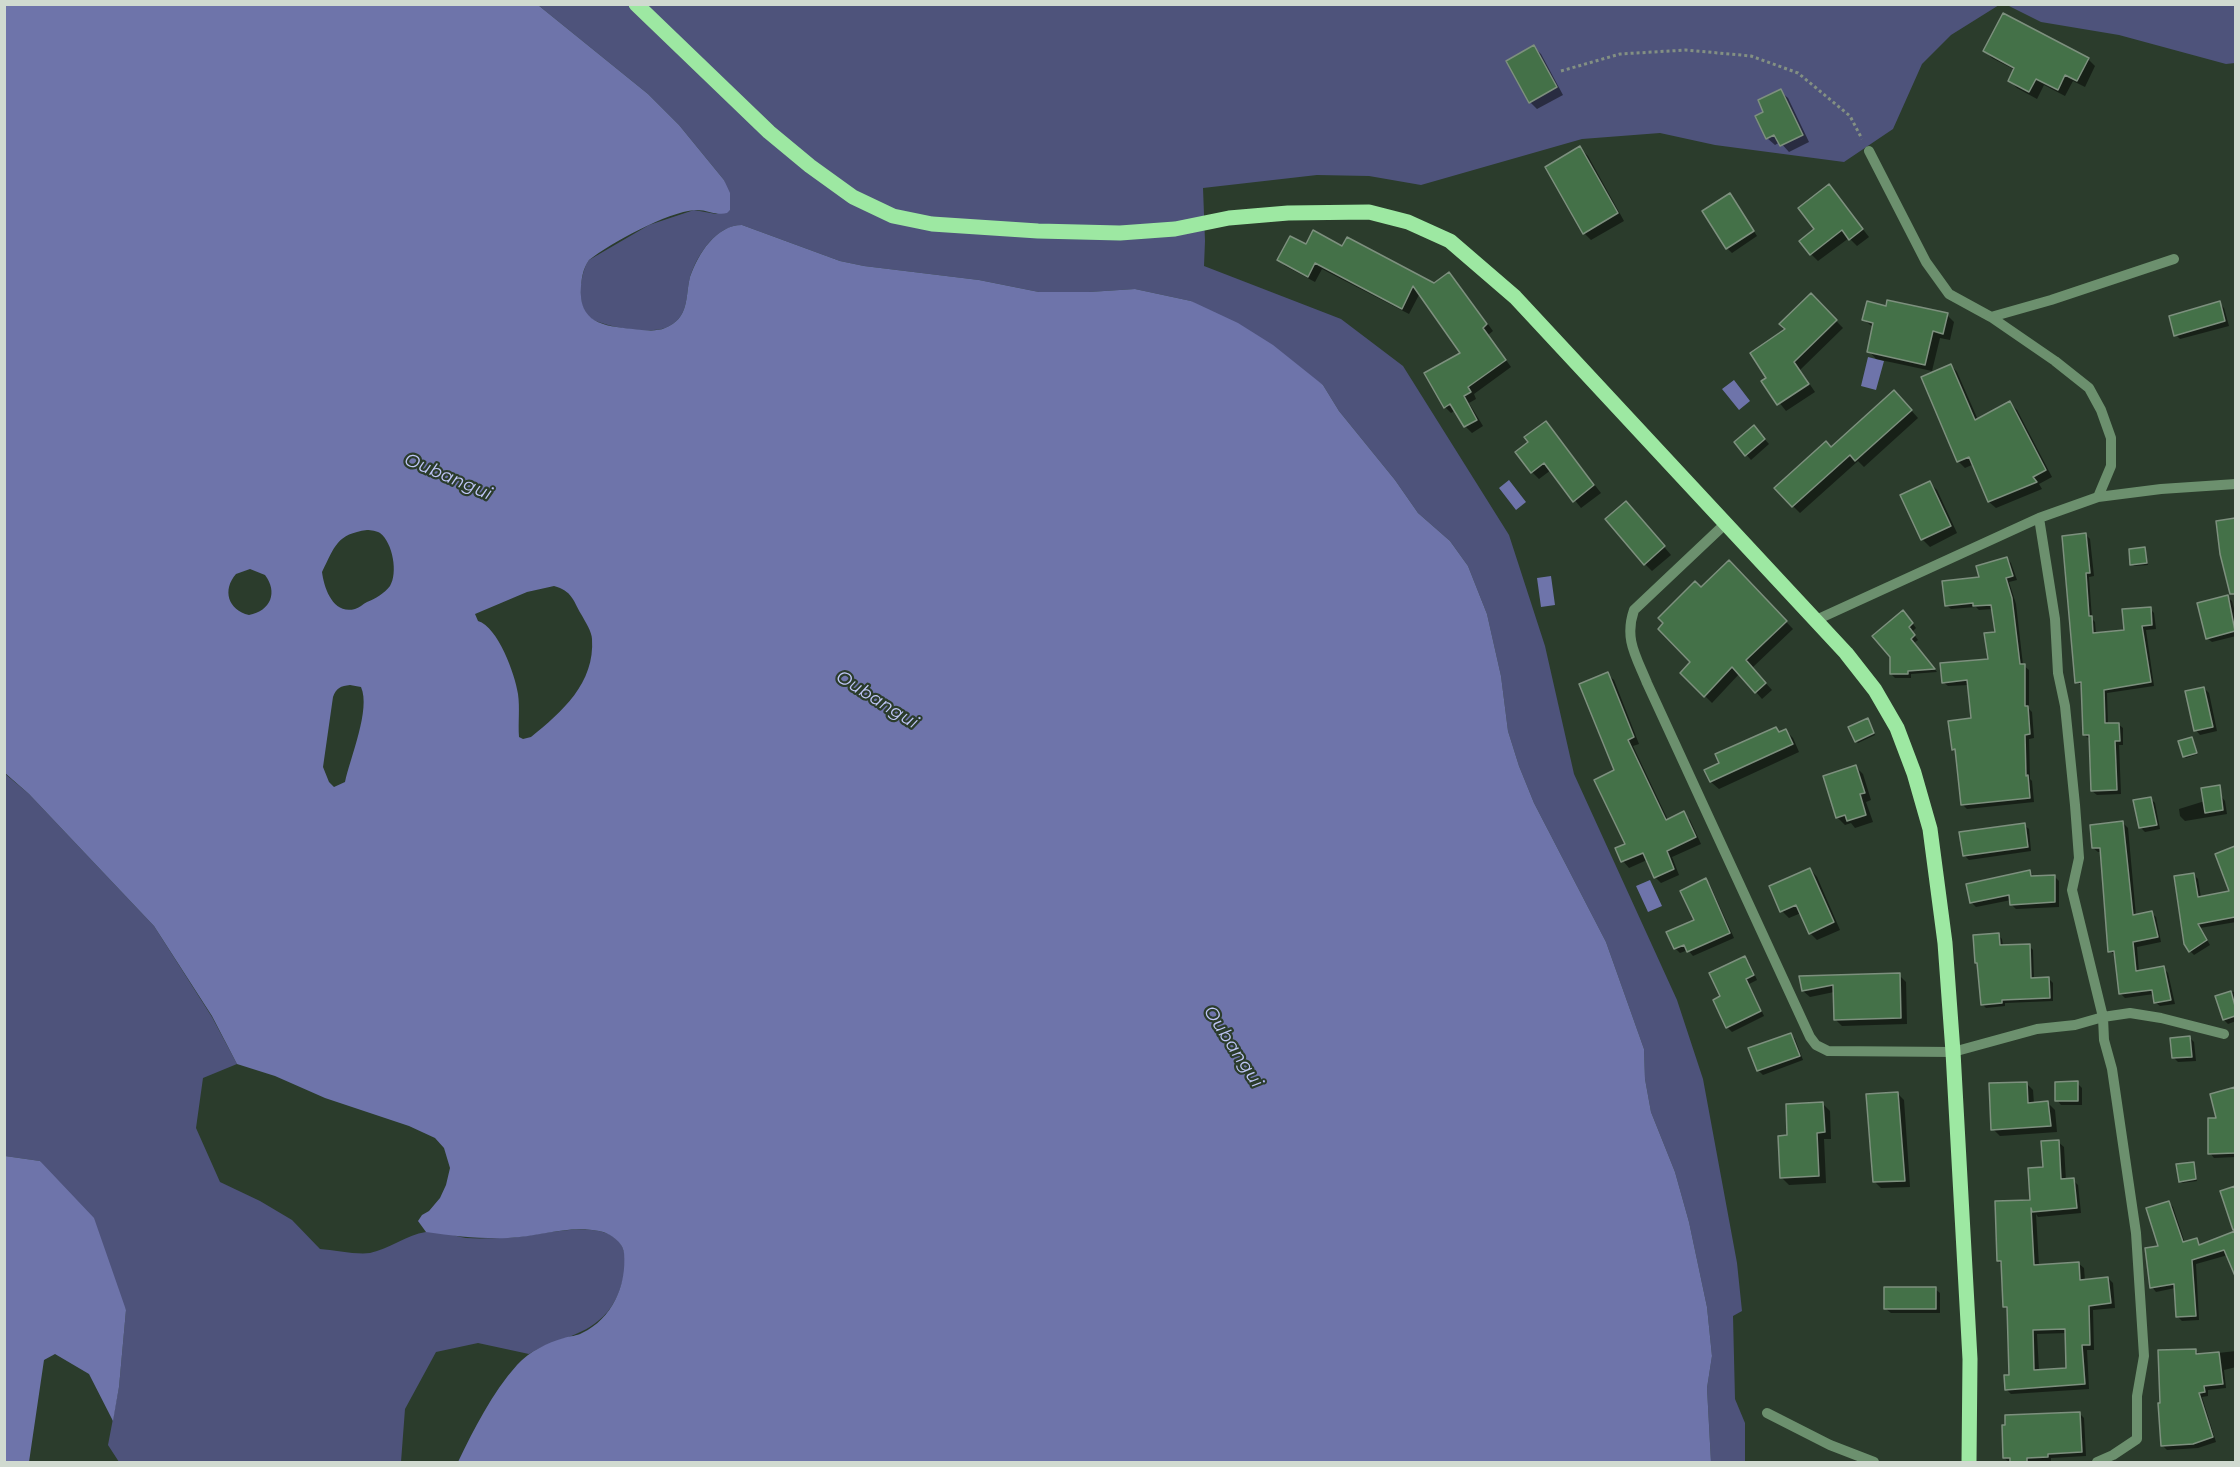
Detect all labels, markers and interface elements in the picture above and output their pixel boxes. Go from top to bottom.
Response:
water label: Oubangui [401,449,495,505]
water label: Oubangui [832,666,922,734]
water label: Oubangui [1199,1002,1267,1092]

